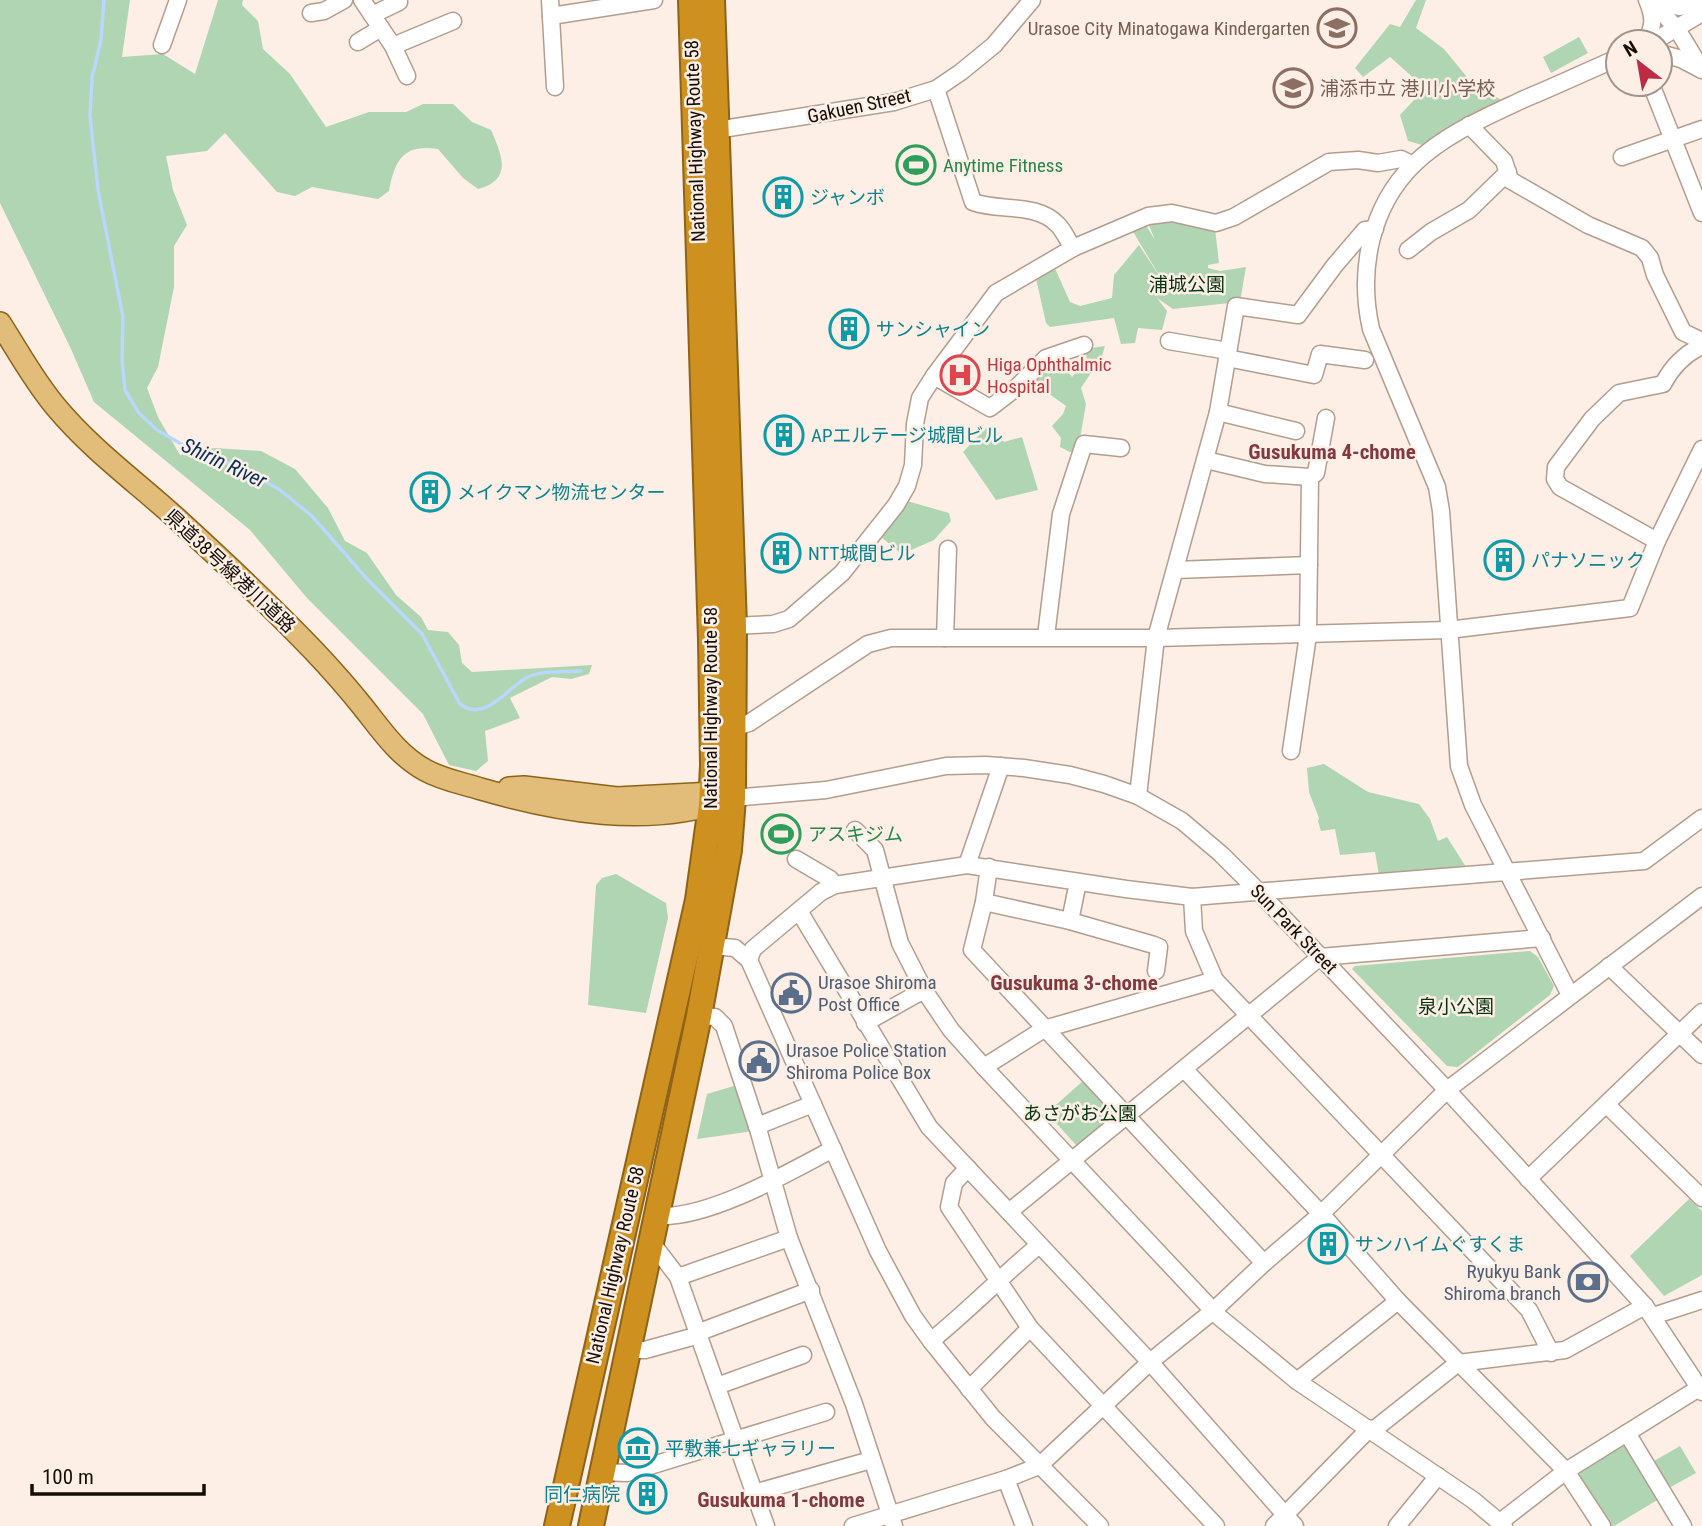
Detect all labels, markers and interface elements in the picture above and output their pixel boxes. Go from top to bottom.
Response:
school or university icon: Urasoe City Minatogawa Kindergarten [1316,7,1358,49]
place label: Urasoe City Minatogawa Kindergarten [1028,17,1310,40]
north arrow [1604,28,1674,98]
text: N [1620,36,1641,62]
street label: National Highway Route 58 [680,40,710,242]
school or university icon: 浦添市立 港川小学校 [1272,67,1314,109]
place label: 浦添市立 港川小学校 [1320,77,1495,100]
street label: Gakuen Street [805,84,913,128]
sports icon: Anytime Fitness [895,144,937,186]
place label: Anytime Fitness [943,154,1063,177]
building icon: ジャンボ [762,176,804,218]
place label: ジャンボ [810,186,885,209]
park label: 浦城公園 [1149,273,1225,296]
building icon: サンシャイン [828,308,870,350]
place label: サンシャイン [876,318,990,341]
place label: Higa Ophthalmic Hospital [987,353,1112,398]
hospital icon: Higa Ophthalmic Hospital [939,354,981,396]
building icon: APエルテージ城間ビル [763,414,805,456]
place label: APエルテージ城間ビル [811,424,1003,447]
water label: Shirin River [178,433,271,493]
district label: Gusukuma 4-chome [1248,440,1416,464]
building icon: メイクマン物流センター [409,471,451,513]
place label: メイクマン物流センター [457,481,666,504]
street label: 県道38号線港川道路 [160,504,300,638]
building icon: NTT城間ビル [760,532,802,574]
building icon: パナソニック [1483,539,1525,581]
place label: NTT城間ビル [808,542,915,565]
place label: パナソニック [1531,549,1645,572]
street label: National Highway Route 58 [699,607,722,809]
sports icon: アスキジム [760,813,802,855]
place label: アスキジム [808,823,903,846]
street label: Sun Park Street [1246,880,1342,978]
place label: Urasoe Shiroma Post Office [818,971,937,1016]
district label: Gusukuma 3-chome [990,971,1158,995]
public building icon: Urasoe Shiroma Post Office [770,972,812,1014]
park label: 泉小公園 [1418,995,1494,1018]
place label: Urasoe Police Station Shiroma Police Box [786,1039,947,1084]
public building icon: Urasoe Police Station Shiroma Police Box [738,1040,780,1082]
park label: あさがお公園 [1023,1102,1137,1125]
street label: National Highway Route 58 [581,1164,649,1366]
building icon: サンハイムぐすくま [1307,1223,1349,1265]
place label: サンハイムぐすくま [1355,1233,1525,1256]
place label: Ryukyu Bank Shiroma branch [1444,1260,1561,1305]
bank icon: Ryukyu Bank Shiroma branch [1567,1261,1609,1303]
museum icon: 平敷兼七ギャラリー [617,1427,659,1469]
place label: 平敷兼七ギャラリー [665,1437,836,1460]
scale bar [32,1452,203,1496]
text: 100 m [42,1465,94,1489]
building icon: 同仁病院 [626,1473,668,1515]
place label: 同仁病院 [544,1483,620,1506]
district label: Gusukuma 1-chome [697,1488,865,1512]

